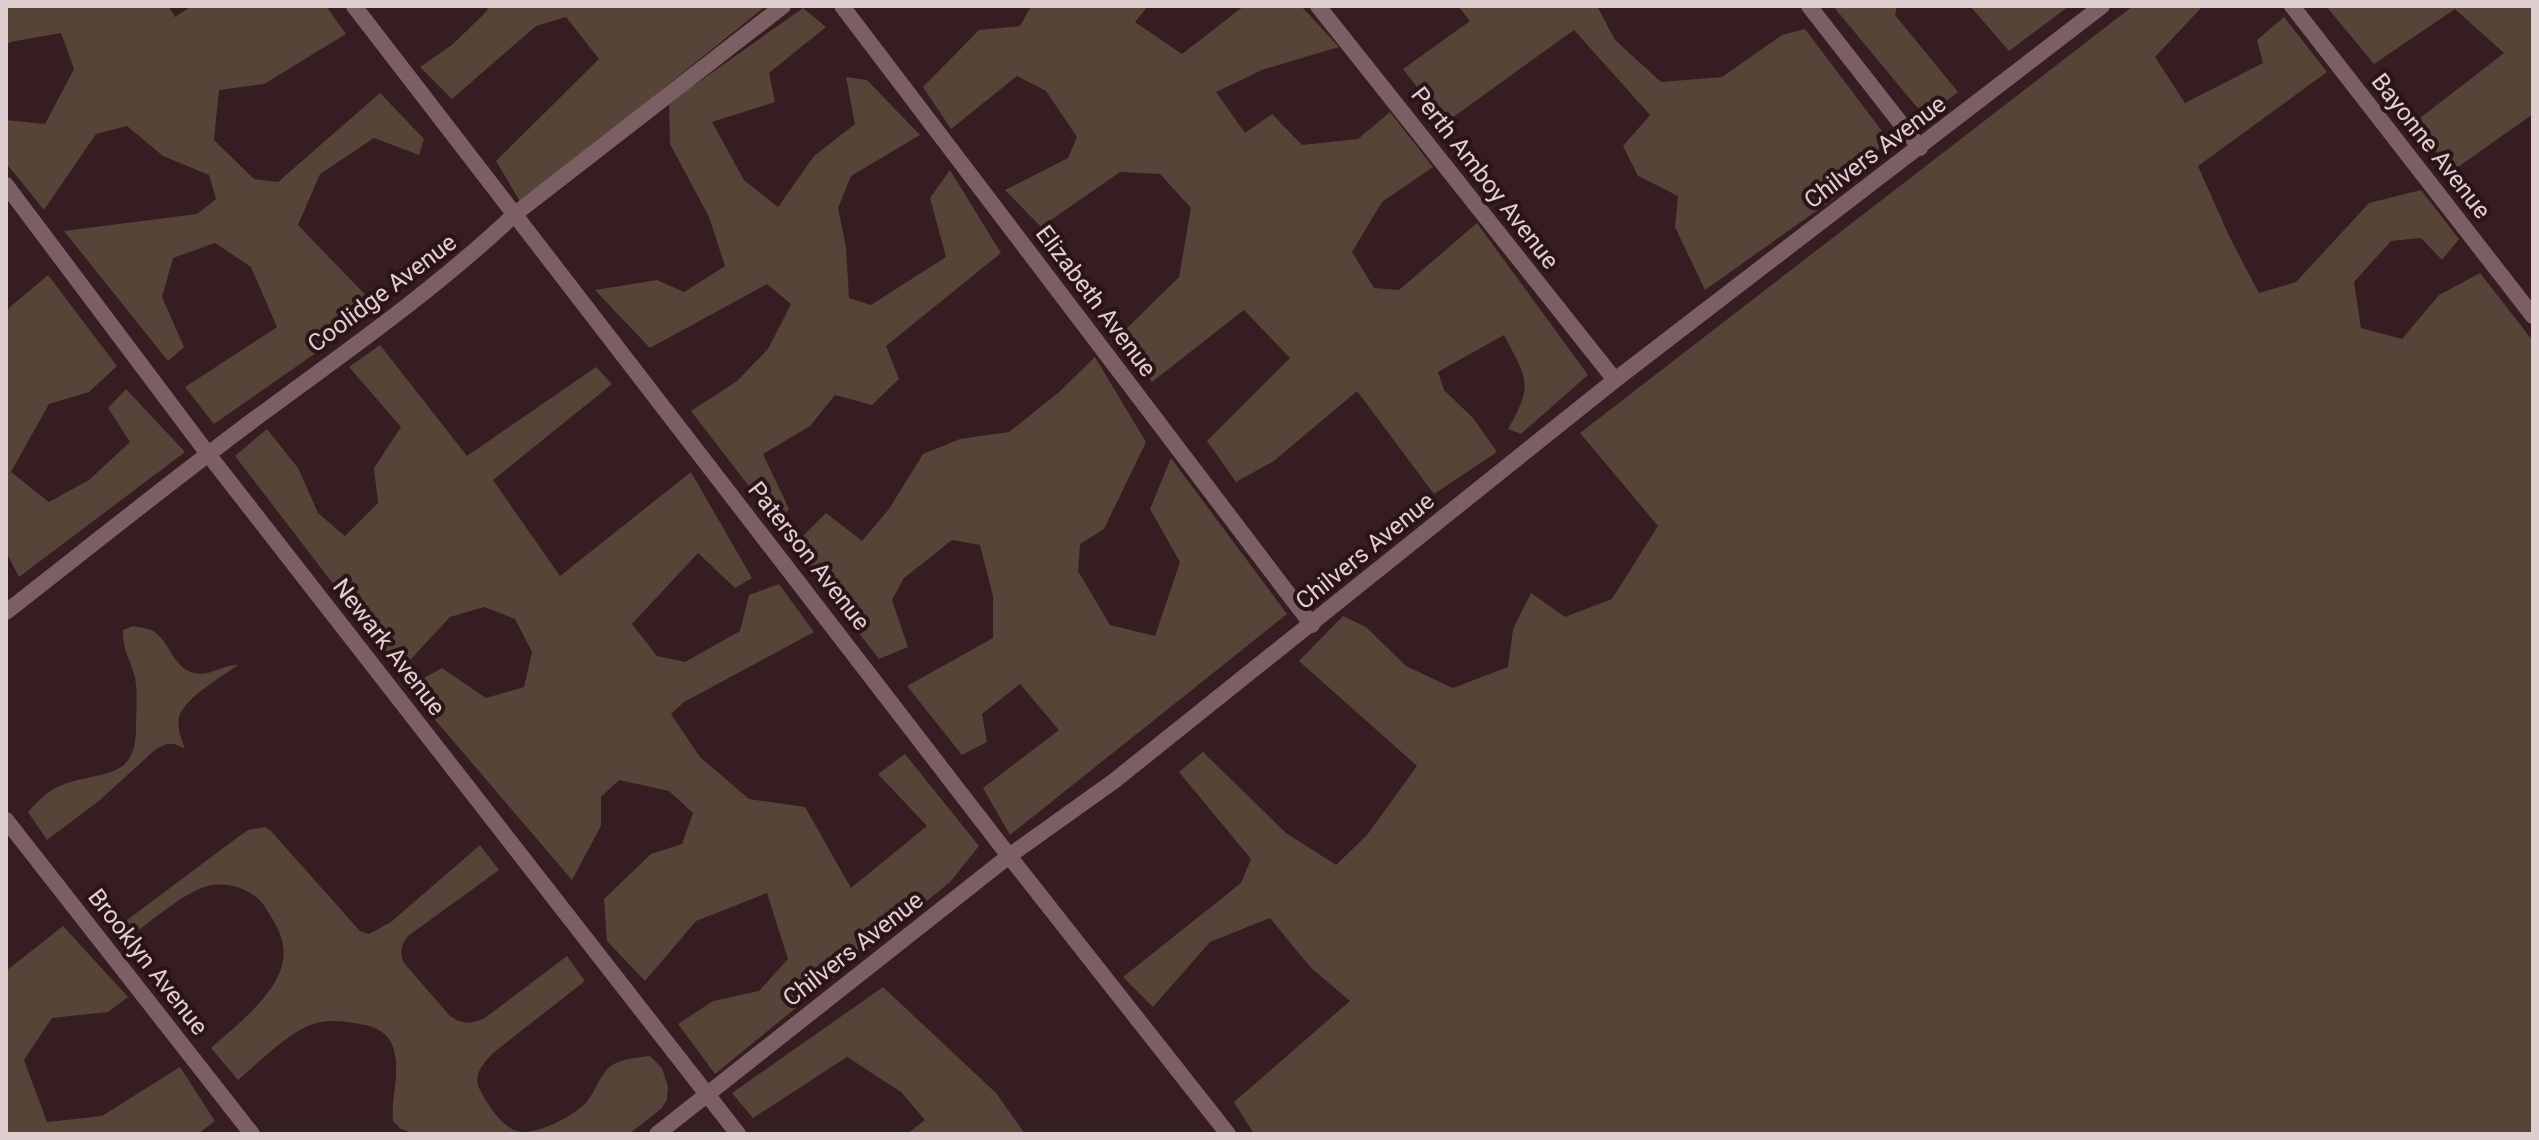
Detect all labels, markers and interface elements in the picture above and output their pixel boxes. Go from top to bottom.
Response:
street label: Bayonne Avenue [2366,68,2496,224]
street label: Perth Amboy Avenue [1405,82,1565,274]
street label: Chilvers Avenue [1799,90,1951,214]
street label: Elizabeth Avenue [1030,220,1162,382]
street label: Coolidge Avenue [302,228,462,358]
street label: Paterson Avenue [742,476,876,636]
street label: Chilvers Avenue [1290,487,1440,615]
street label: Newark Avenue [327,573,451,721]
street label: Brooklyn Avenue [82,884,214,1040]
street label: Chilvers Avenue [778,886,928,1012]

